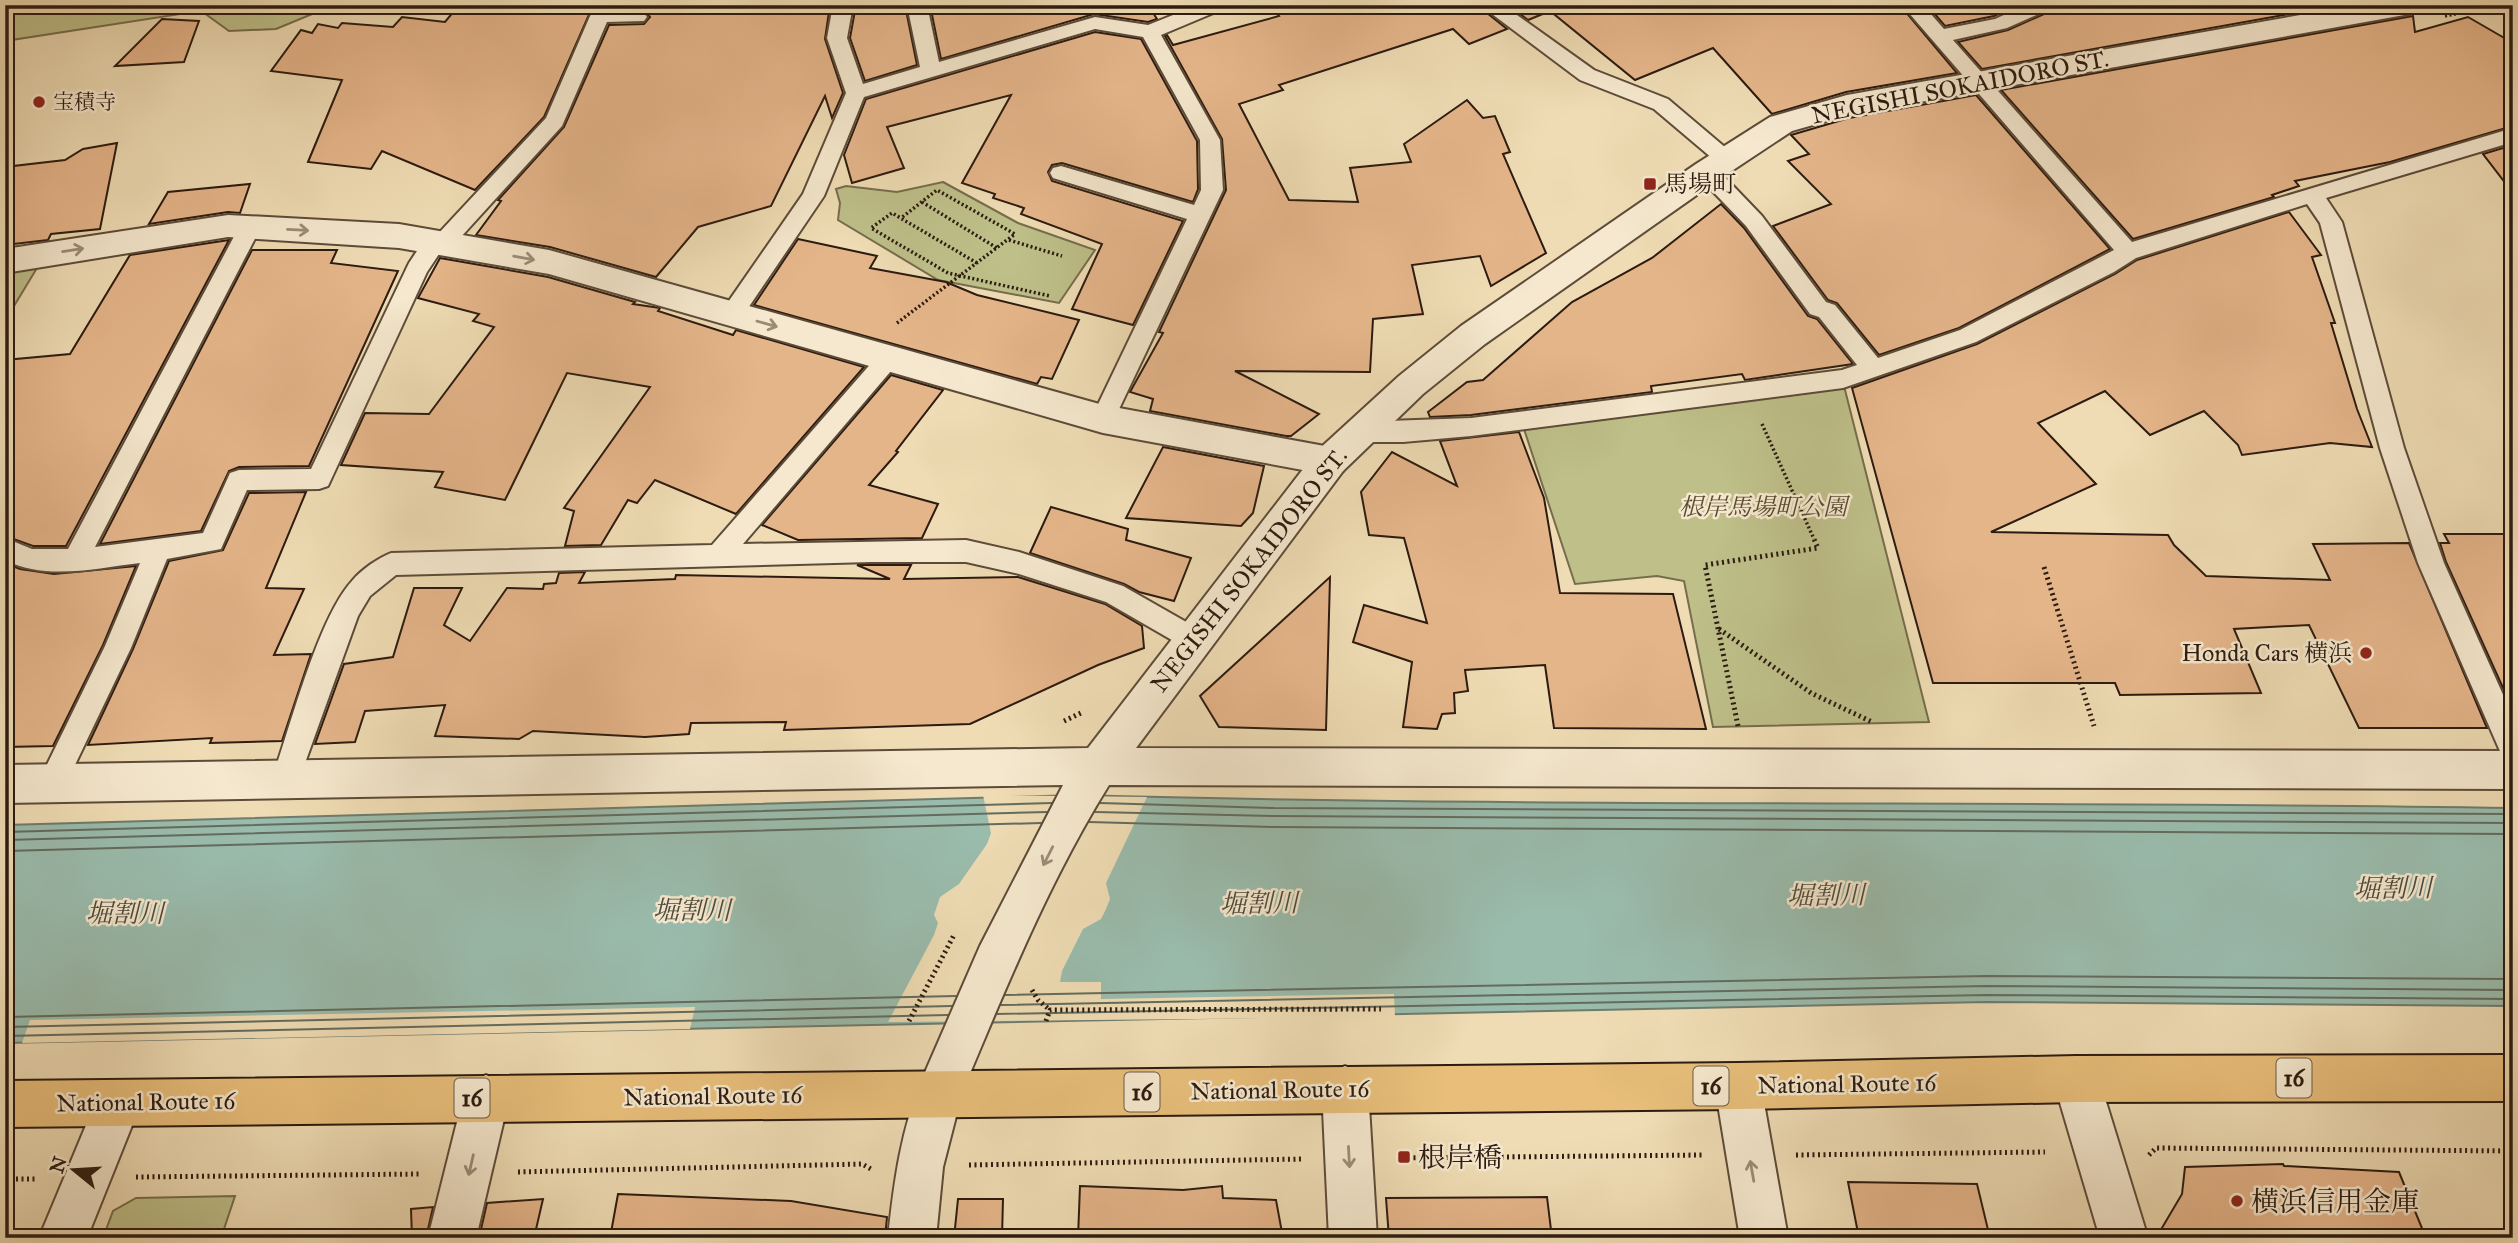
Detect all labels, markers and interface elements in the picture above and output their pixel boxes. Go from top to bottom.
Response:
street label: NEGISHI SOKAIDORO ST. [1809,43,2111,131]
place label: 宝積寺 [53,89,116,115]
marker: 宝積寺 [31,94,47,110]
place label: 馬場町 [1664,169,1736,199]
marker: 馬場町 [1642,176,1658,192]
one-way arrow [286,224,309,237]
one-way arrow [61,243,84,256]
one-way arrow [512,252,535,265]
one-way arrow [755,318,777,331]
street label: NEGISHI SOKAIDORO ST. [1144,442,1354,698]
park label: 根岸馬場町公園 [1679,492,1851,522]
place label: Honda Cars 横浜 [2182,638,2352,668]
marker: Honda Cars 横浜 [2358,645,2374,661]
one-way arrow [1040,845,1054,866]
water label: 堀割川 [2354,871,2435,905]
water label: 堀割川 [1787,878,1868,912]
water label: 堀割川 [1220,886,1301,920]
water label: 堀割川 [653,894,734,926]
water label: 堀割川 [86,897,167,929]
road number: 16 [2276,1058,2312,1098]
road number: 16 [1694,1066,1728,1106]
street label: National Route 16 [1757,1067,1937,1101]
road number: 16 [1124,1072,1160,1112]
street label: National Route 16 [1190,1073,1370,1107]
road number: 16 [454,1078,490,1118]
street label: National Route 16 [623,1079,803,1113]
street label: National Route 16 [56,1085,236,1119]
north arrow [38,1134,108,1204]
place label: 根岸橋 [1418,1140,1502,1175]
one-way arrow [1343,1146,1356,1168]
marker: 根岸橋 [1396,1149,1412,1165]
one-way arrow [464,1153,477,1176]
text: N [45,1154,72,1176]
one-way arrow [1745,1160,1758,1182]
place label: 横浜信用金庫 [2251,1184,2419,1219]
marker: 横浜信用金庫 [2229,1193,2245,1209]

